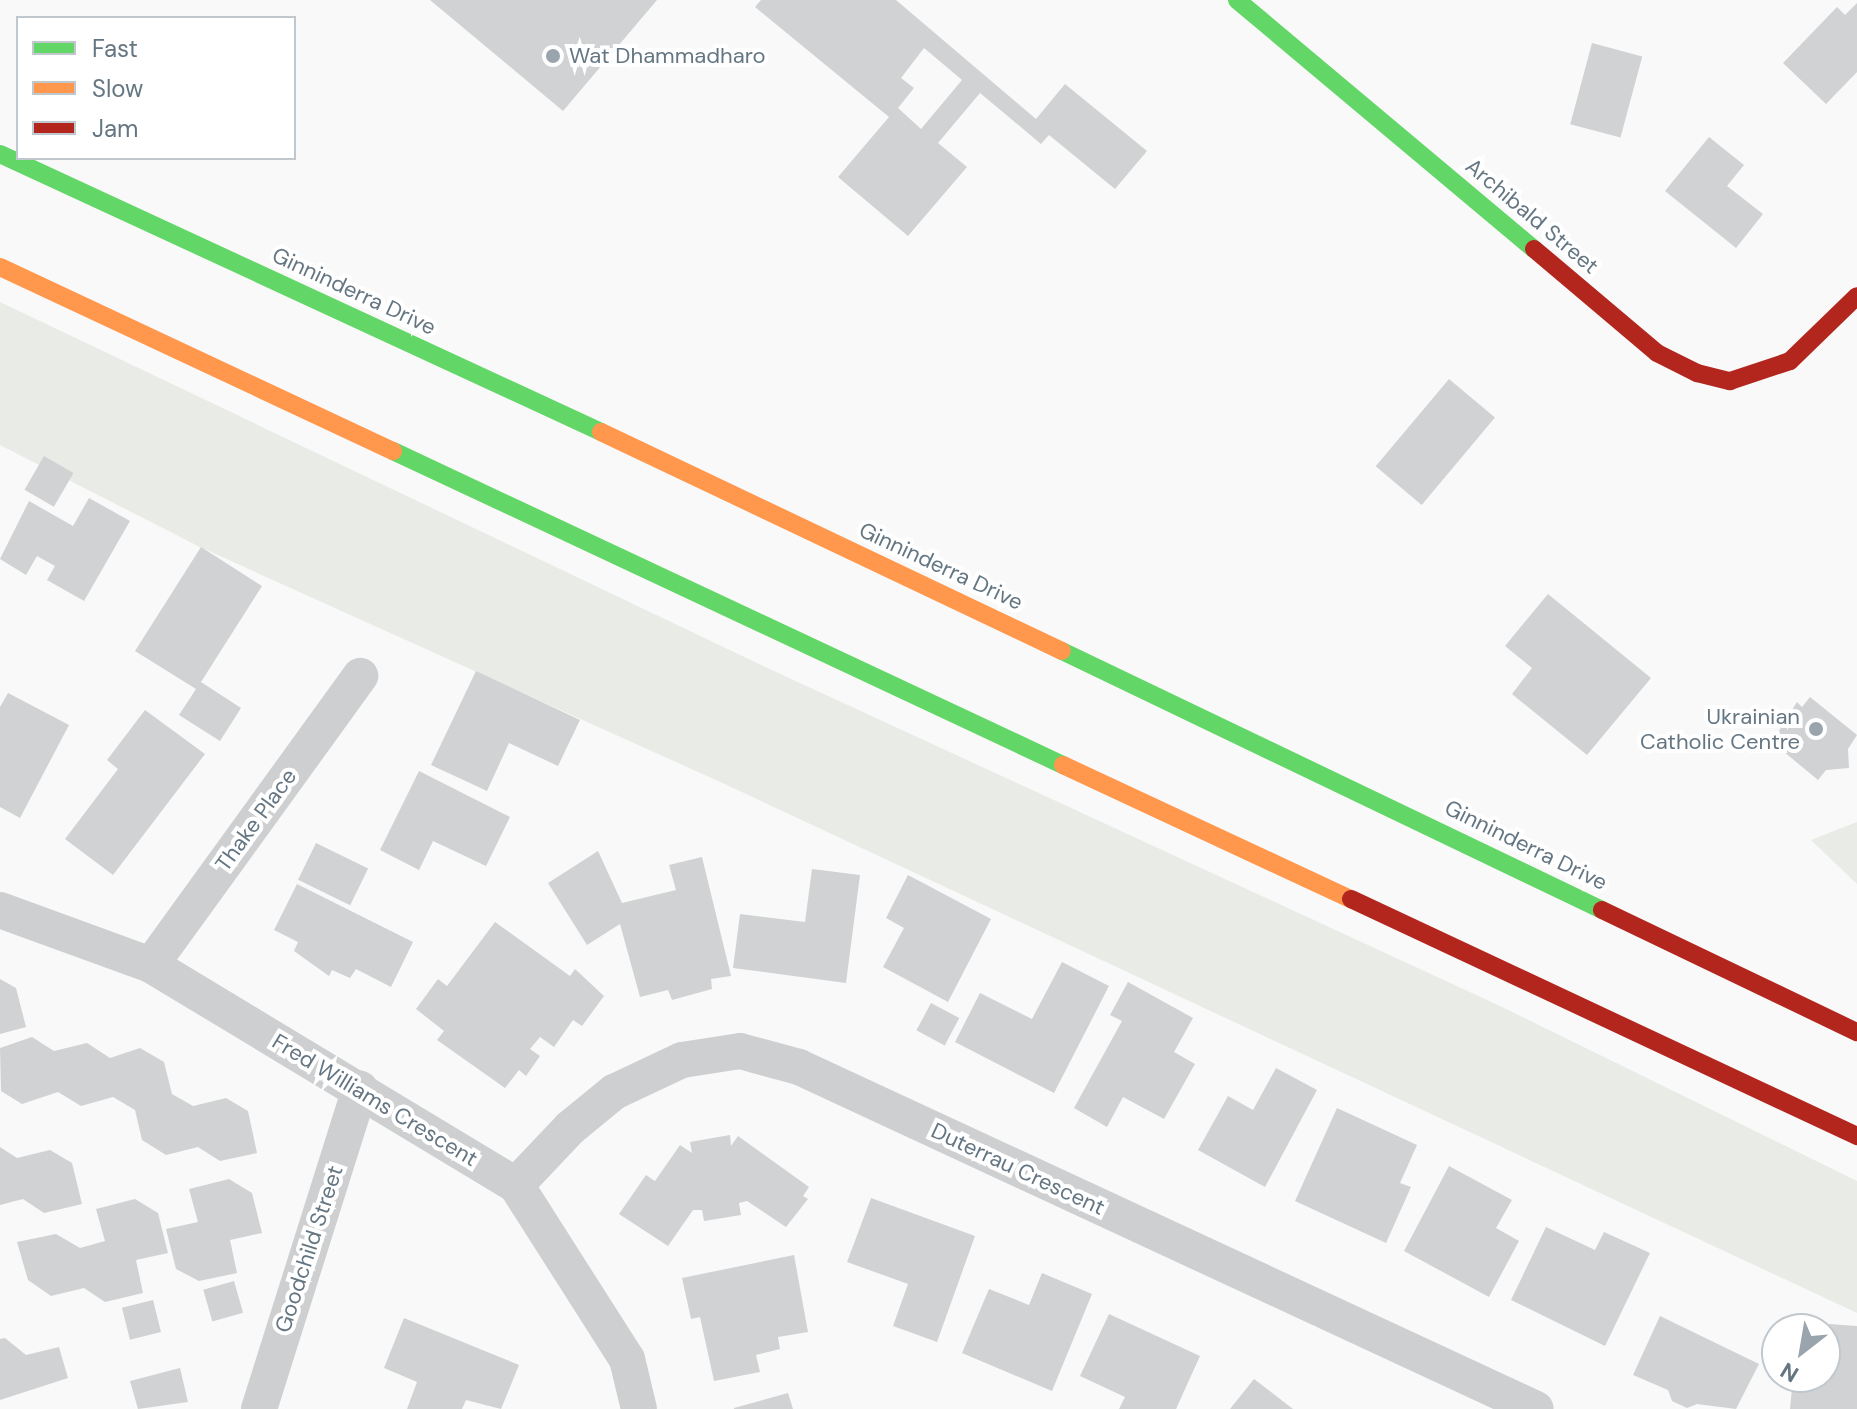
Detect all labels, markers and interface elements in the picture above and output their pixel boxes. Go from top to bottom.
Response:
legend [16,16,296,160]
text: Fast [92,33,138,64]
place label: Wat Dhammadharo [569,43,765,69]
marker: Wat Dhammadharo [544,47,562,65]
text: Slow [92,73,143,104]
text: Jam [92,113,138,144]
street label: Archibald Street [1460,153,1604,279]
street label: Ginninderra Drive [268,242,440,340]
street label: Ginninderra Drive [855,517,1027,615]
place label: Ukrainian Catholic Centre [1640,703,1800,754]
marker: Ukrainian Catholic Centre [1807,720,1825,738]
street label: Thake Place [210,764,302,876]
street label: Ginninderra Drive [1440,794,1612,896]
street label: Fred Williams Crescent [267,1028,483,1172]
street label: Duterrau Crescent [927,1117,1109,1221]
street label: Goodchild Street [270,1162,348,1336]
north arrow [1761,1313,1841,1393]
text: N [1775,1356,1804,1389]

